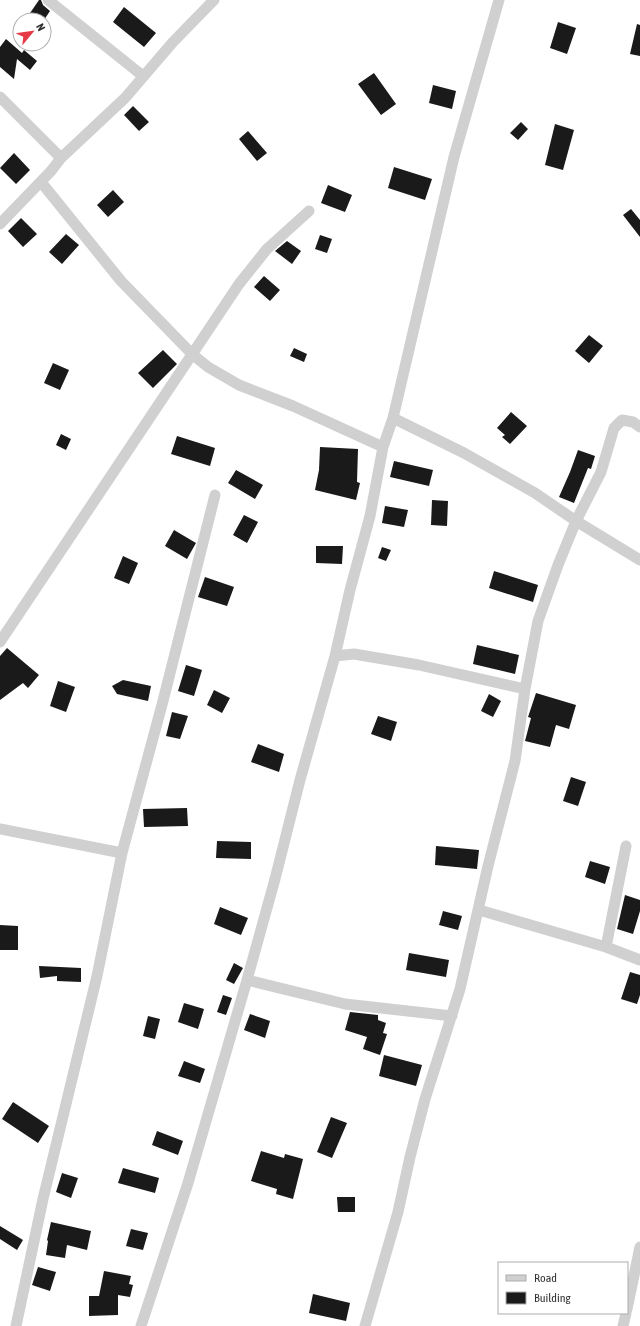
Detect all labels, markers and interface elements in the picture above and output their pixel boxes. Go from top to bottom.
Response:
north arrow [12,12,52,52]
text: N [34,21,48,33]
legend [498,1262,628,1314]
text: Road [534,1271,557,1285]
text: Building [534,1291,572,1305]

